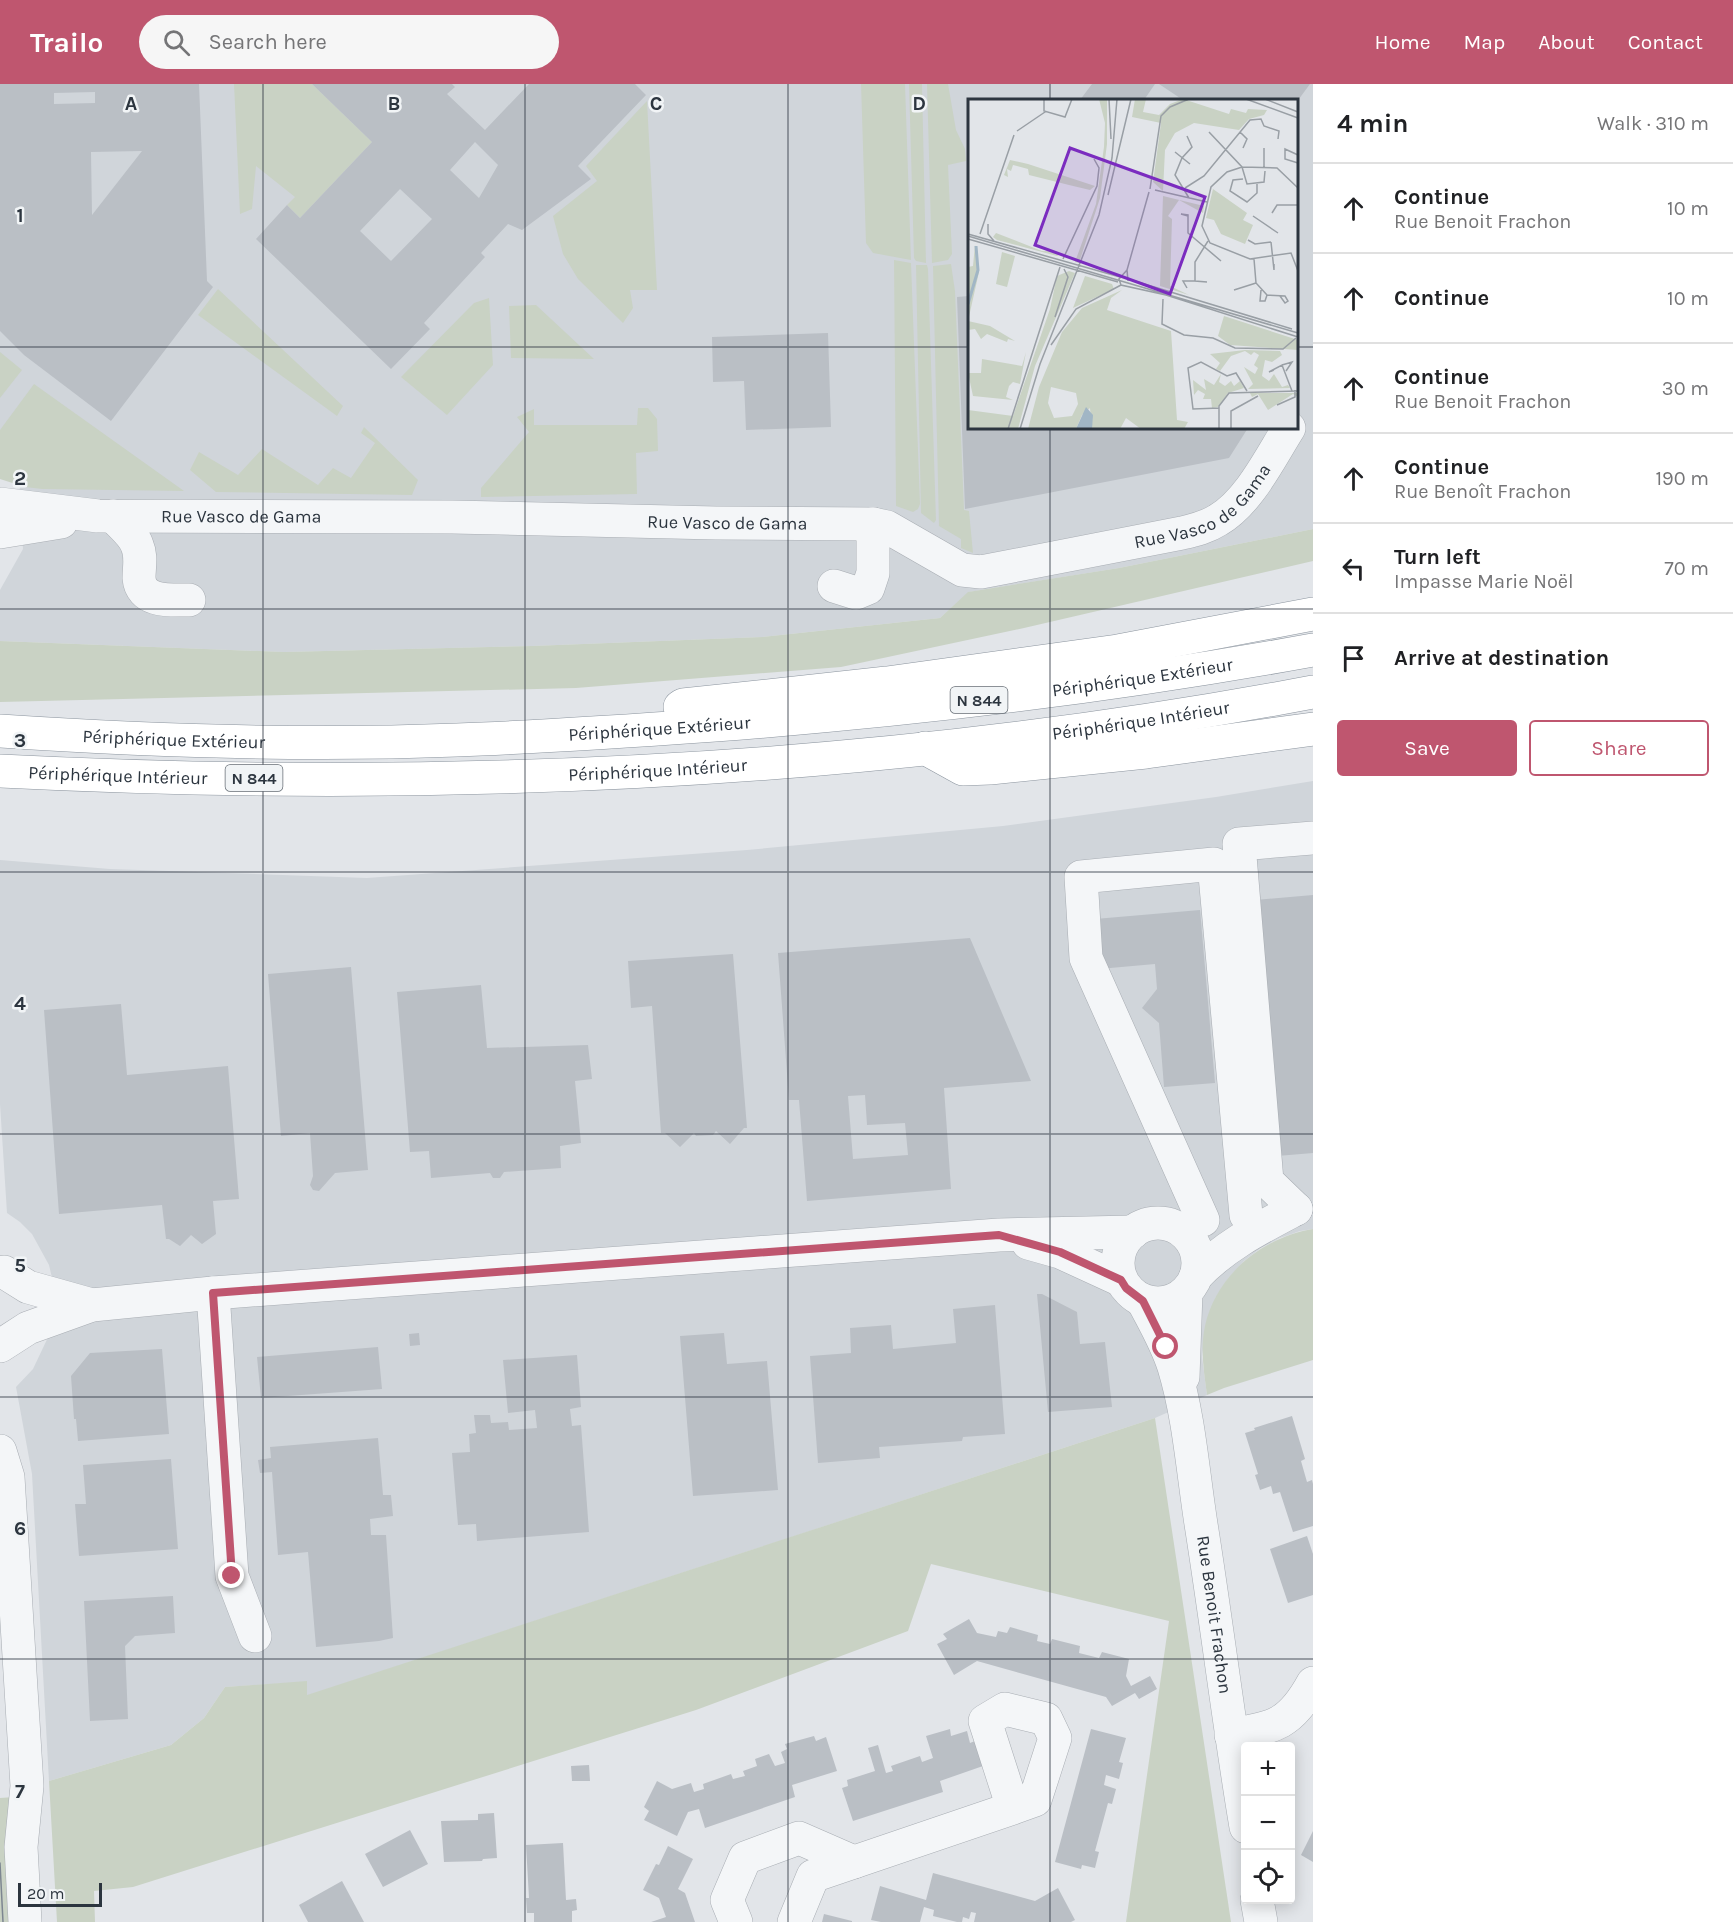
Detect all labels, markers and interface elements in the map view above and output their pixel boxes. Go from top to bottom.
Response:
search box [139,15,559,69]
text: Trailo [30,26,103,59]
icon: search [160,26,193,59]
text: Search here [208,29,327,55]
text: Home [1375,30,1431,54]
text: Map [1464,30,1505,54]
text: About [1538,30,1595,54]
text: Contact [1628,30,1703,54]
text: A [125,92,138,115]
text: B [388,92,400,115]
text: C [650,92,662,115]
text: D [912,92,926,115]
inset map [968,99,1298,429]
text: 4 min [1337,108,1408,139]
text: Walk · 310 m [1597,112,1709,135]
text: Continue [1394,184,1489,210]
icon: ahead [1337,192,1370,225]
text: 10 m [1667,197,1709,220]
text: 1 [16,204,24,227]
text: Rue Benoit Frachon [1394,210,1571,233]
icon: ahead [1337,282,1370,315]
text: Continue [1394,285,1489,311]
text: 10 m [1667,287,1709,310]
text: Continue [1394,364,1489,390]
icon: ahead [1337,372,1370,405]
text: 30 m [1662,377,1709,400]
text: Rue Benoit Frachon [1394,390,1571,413]
text: Continue [1394,454,1489,480]
street label: Rue Vasco de Gama [1132,460,1276,553]
icon: ahead [1337,462,1370,495]
text: 2 [14,467,26,490]
text: 190 m [1655,467,1709,490]
text: Rue Benoît Frachon [1394,480,1571,503]
street label: Rue Vasco de Gama [161,505,321,528]
street label: Rue Vasco de Gama [647,510,807,535]
text: Turn left [1394,544,1481,570]
icon: left [1337,552,1370,585]
text: 70 m [1664,557,1709,580]
text: Impasse Marie Noël [1394,570,1574,593]
icon: arrive [1337,642,1370,675]
text: Arrive at destination [1394,645,1609,671]
street label: Périphérique Extérieur [1051,653,1235,702]
road number: N 844 [950,687,1008,713]
street label: Périphérique Intérieur [1051,696,1232,745]
street label: Périphérique Extérieur [568,711,752,746]
button: Save [1337,720,1517,776]
button: Share [1529,720,1709,776]
street label: Périphérique Extérieur [82,725,266,753]
text: 3 [14,729,26,752]
street label: Périphérique Intérieur [568,754,748,786]
street label: Périphérique Intérieur [28,761,208,789]
road number: N 844 [226,765,282,791]
text: 4 [14,992,26,1015]
text: 5 [14,1254,26,1277]
route start [1152,1333,1178,1359]
text: 6 [14,1517,26,1540]
street label: Rue Benoit Frachon [1192,1534,1237,1695]
route end [218,1562,244,1588]
map controls [1241,1742,1295,1904]
button: + [1241,1742,1295,1796]
text: 7 [15,1780,25,1803]
button: − [1241,1796,1295,1850]
button: locate [1241,1850,1295,1904]
scale bar [18,1880,102,1908]
text: 20 m [27,1884,65,1903]

